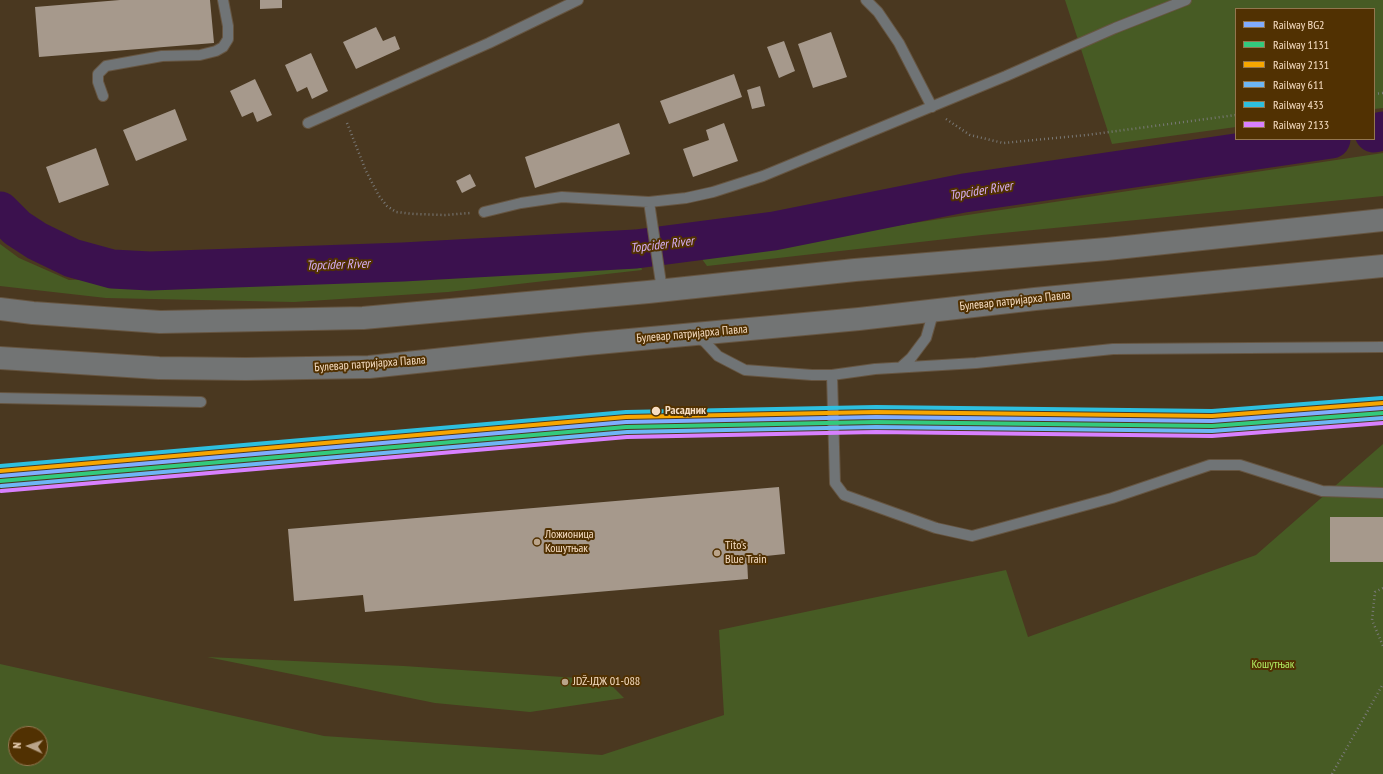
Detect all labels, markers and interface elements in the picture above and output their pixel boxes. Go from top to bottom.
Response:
legend [1235,8,1375,140]
text: Railway BG2 [1273,17,1325,32]
text: Railway 1131 [1273,37,1329,52]
text: Railway 2131 [1273,57,1329,72]
text: Railway 611 [1273,77,1324,92]
text: Railway 433 [1273,97,1324,112]
text: Railway 2133 [1273,117,1329,132]
water label: Topcider River [948,178,1014,204]
water label: Topcider River [630,233,694,257]
water label: Topcider River [306,256,370,274]
street label: Булевар патријарха Павла [959,288,1071,314]
street label: Булевар патријарха Павла [636,322,748,346]
street label: Булевар патријарха Павла [314,353,426,375]
place label: Расадник [665,404,706,418]
marker: Расадник [650,405,662,417]
place label: Ложионица Кошутњак [545,528,594,556]
marker: Ложионица Кошутњак [532,537,542,547]
place label: Tito's Blue Train [725,539,766,567]
marker: Tito's Blue Train [712,548,722,558]
park label: Кошутњак [1252,658,1294,672]
place label: JDŽ-JДЖ 01-088 [573,675,640,689]
marker: JDŽ-JДЖ 01-088 [560,677,570,687]
north arrow [8,726,48,766]
text: N [10,742,24,749]

